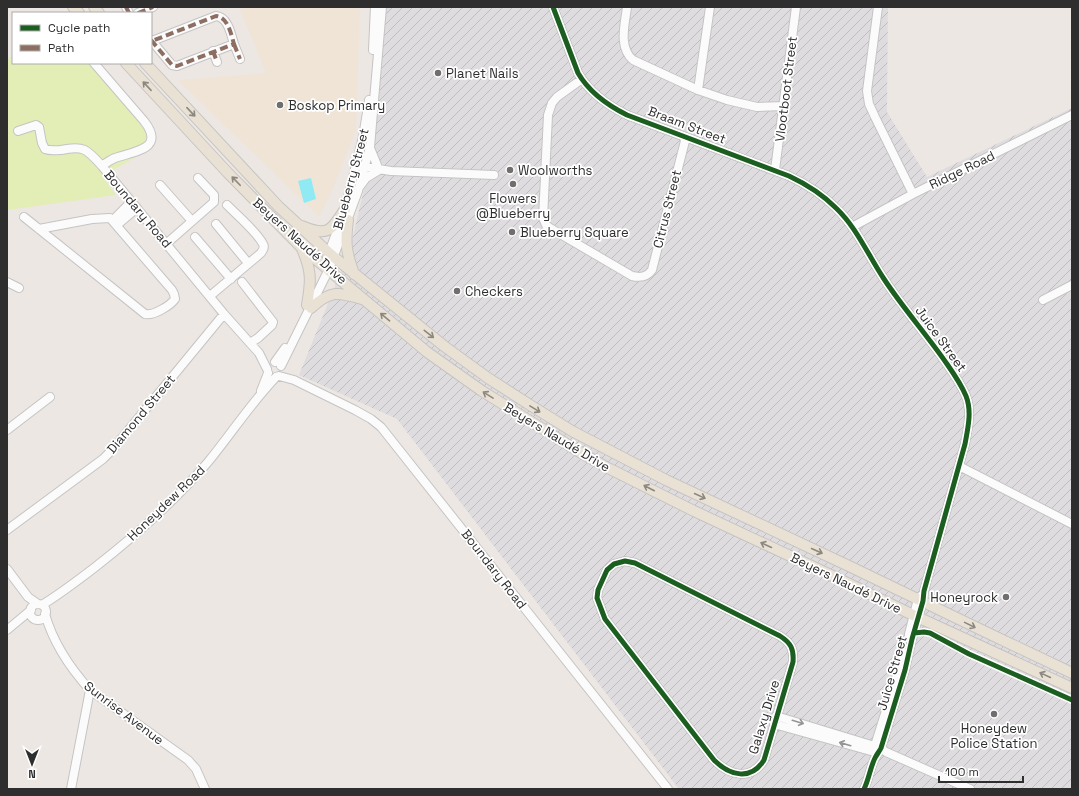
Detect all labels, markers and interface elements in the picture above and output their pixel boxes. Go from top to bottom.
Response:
legend [12,12,152,64]
text: Cycle path [48,20,110,36]
street label: Vlootboot Street [771,35,801,143]
text: Path [48,40,74,56]
place label: Planet Nails [446,65,519,82]
marker: Planet Nails [433,68,443,78]
one-way arrow [142,81,152,91]
place label: Boskop Primary [288,97,385,114]
marker: Boskop Primary [275,100,285,110]
street label: Braam Street [645,102,729,148]
one-way arrow [186,107,195,117]
street label: Blueberry Street [329,126,373,232]
street label: Ridge Road [926,147,998,193]
place label: Woolworths [518,162,593,179]
marker: Woolworths [505,165,515,175]
street label: Boundary Road [100,167,176,251]
street label: Citrus Street [649,168,685,250]
one-way arrow [231,176,240,186]
marker: Flowers @Blueberry [508,179,518,189]
place label: Flowers @Blueberry [476,190,550,222]
street label: Beyers Naudé Drive [249,194,351,288]
place label: Blueberry Square [520,224,629,241]
marker: Blueberry Square [507,227,517,237]
place label: Checkers [465,283,523,300]
marker: Checkers [452,286,462,296]
street label: Juice Street [911,303,971,375]
one-way arrow [380,312,390,321]
one-way arrow [423,330,434,339]
street label: Diamond Street [103,371,179,457]
one-way arrow [483,391,494,399]
street label: Beyers Naudé Drive [501,398,613,476]
one-way arrow [530,404,541,413]
street label: Honeydew Road [123,462,209,544]
one-way arrow [643,484,655,491]
one-way arrow [693,493,705,500]
street label: Boundary Road [458,526,530,612]
one-way arrow [761,541,773,548]
one-way arrow [811,548,823,555]
street label: Beyers Naudé Drive [788,549,904,617]
place label: Honeyrock [930,589,998,606]
marker: Honeyrock [1001,592,1011,602]
one-way arrow [964,621,976,629]
street label: Juice Street [873,634,911,712]
one-way arrow [1039,671,1051,678]
street label: Sunrise Avenue [81,677,167,749]
street label: Galaxy Drive [745,678,783,756]
marker: Honeydew Police Station [989,709,999,719]
one-way arrow [791,719,804,726]
place label: Honeydew Police Station [951,720,1037,752]
one-way arrow [839,740,852,747]
north arrow [12,744,52,784]
scale bar [939,758,1023,784]
text: 100 m [945,764,979,780]
text: N [28,767,36,781]

